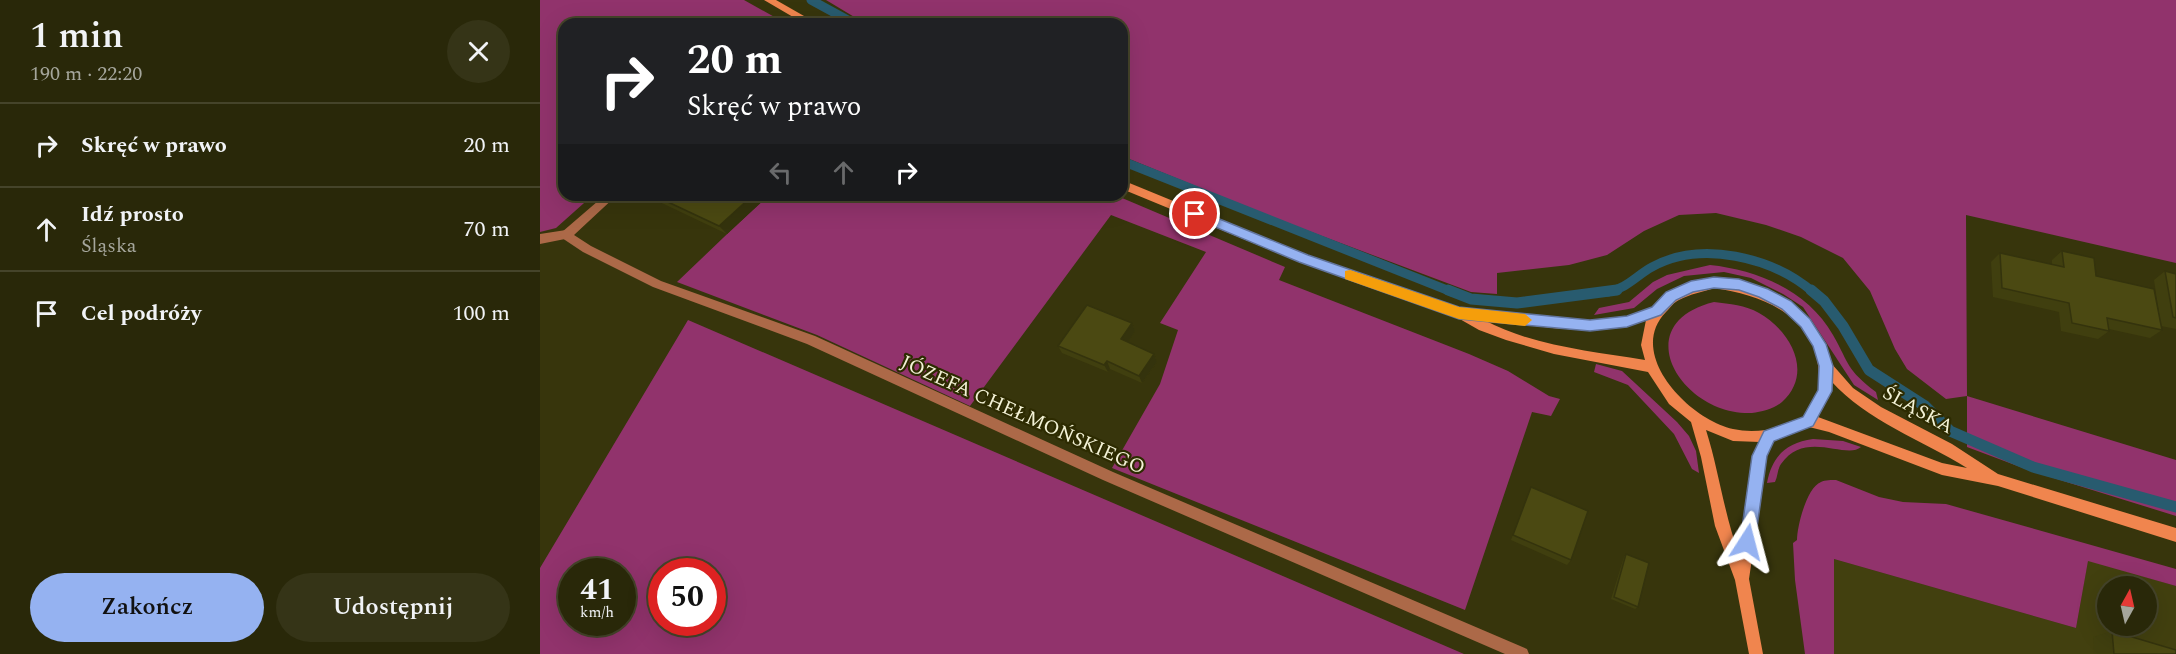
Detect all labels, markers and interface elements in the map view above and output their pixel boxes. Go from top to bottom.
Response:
text: 1 min [30,9,123,64]
button: close [447,20,510,83]
text: 20 m [687,29,782,92]
icon: right [588,42,666,120]
text: 190 m · 22:20 [30,59,142,89]
text: Skręć w prawo [687,86,861,128]
icon: right [30,129,63,162]
text: Skręć w prawo [81,129,227,162]
text: 20 m [464,129,510,162]
icon: left [764,156,797,189]
icon: ahead [827,156,860,189]
icon: right [890,156,923,189]
pin [1169,188,1220,239]
icon: arrive [1178,197,1211,230]
text: Idź prosto [81,198,184,231]
icon: ahead [30,213,63,246]
text: 70 m [464,213,510,246]
text: Śląska [81,231,137,261]
icon: arrive [30,297,63,330]
text: Cel podróży [81,297,201,330]
text: 100 m [453,297,510,330]
street label: JÓZEFA CHEŁMOŃSKIEGO [896,347,1150,483]
street label: ŚLĄSKA [1877,378,1959,442]
position arrow [1715,510,1779,574]
speed limit sign: 50 [648,558,726,636]
text: 41 [580,567,614,613]
button: Zakończ [30,573,264,642]
button: Udostępnij [276,573,510,642]
north arrow [2097,576,2157,636]
map controls [2097,576,2157,636]
text: km/h [580,601,614,624]

